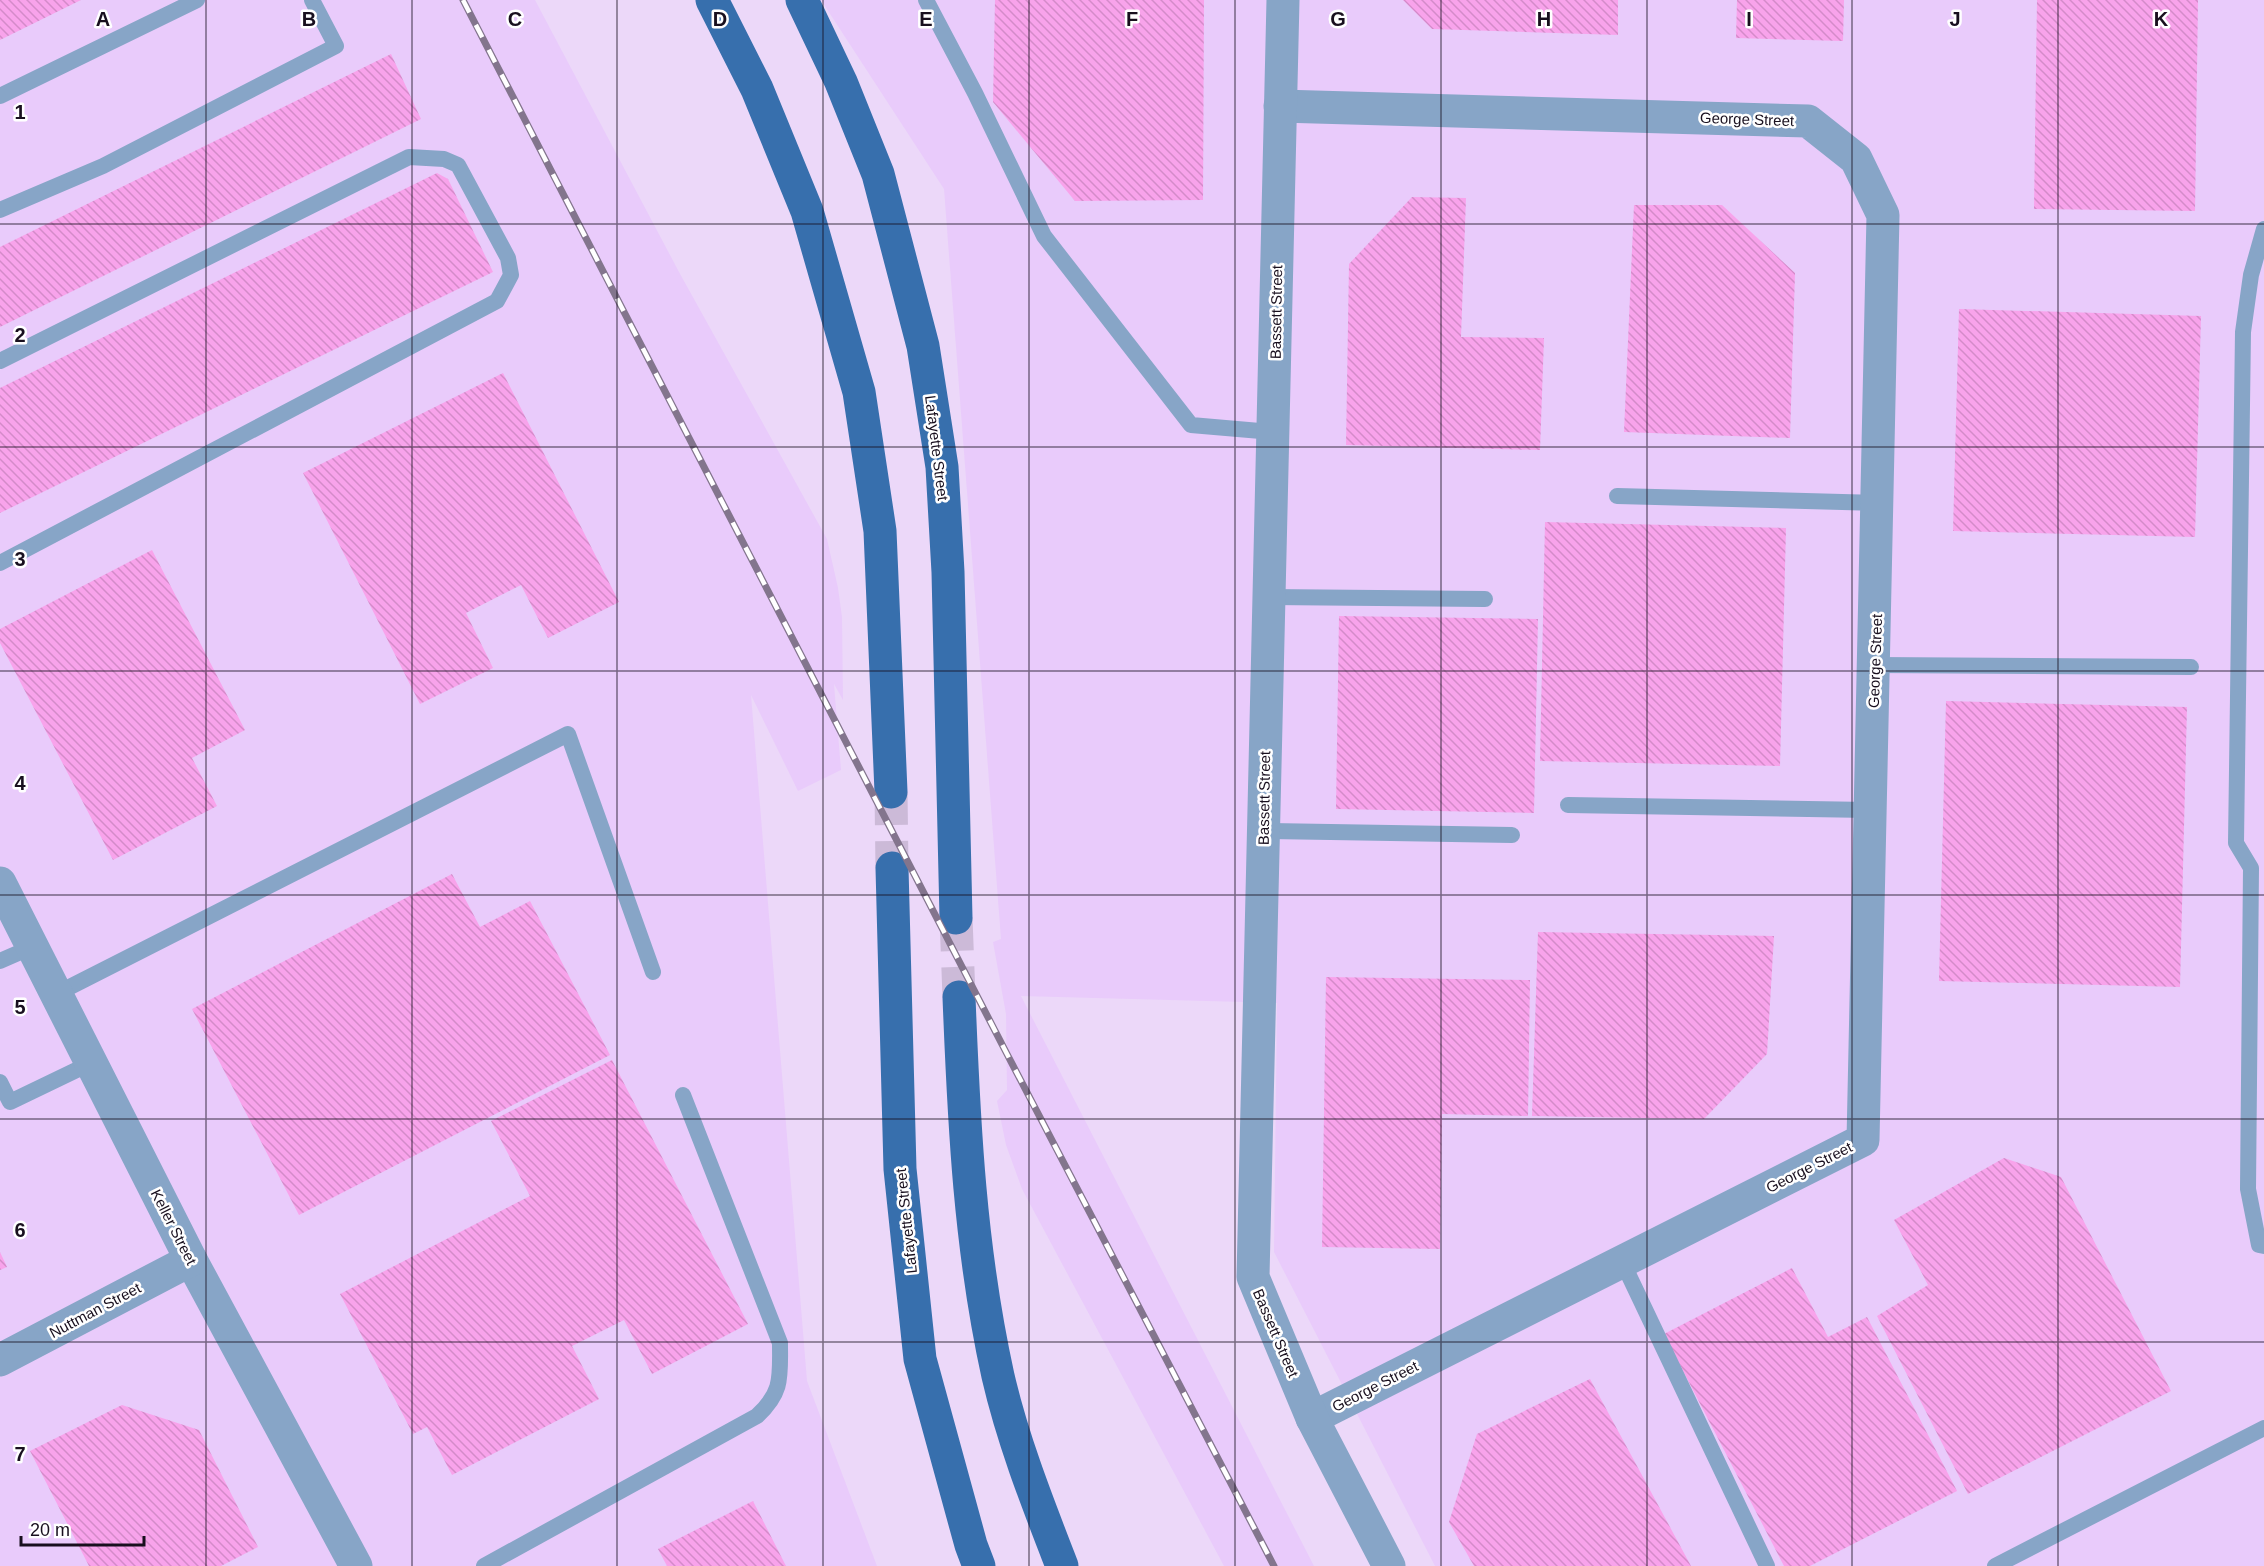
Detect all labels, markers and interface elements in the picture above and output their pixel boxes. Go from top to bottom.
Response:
text: A [96,8,110,30]
text: B [302,8,316,30]
text: C [508,8,522,30]
text: D [713,8,727,30]
text: E [919,8,933,30]
text: F [1126,8,1138,30]
text: G [1330,8,1346,30]
text: H [1537,8,1551,30]
text: I [1746,8,1752,30]
text: J [1949,8,1961,30]
text: K [2154,8,2169,30]
text: 1 [14,101,26,123]
street label: George Street [1700,109,1795,129]
street label: Bassett Street [1267,264,1285,359]
text: 2 [14,324,26,346]
street label: Lafayette Street [922,394,952,502]
text: 3 [14,548,26,570]
street label: George Street [1865,613,1885,708]
street label: Bassett Street [1255,750,1273,845]
text: 4 [14,772,26,794]
text: 5 [14,996,26,1018]
street label: George Street [1763,1138,1856,1196]
street label: Lafayette Street [892,1167,920,1275]
street label: Keller Street [148,1186,201,1268]
text: 6 [14,1219,26,1241]
street label: Nuttman Street [46,1278,144,1341]
street label: Bassett Street [1250,1286,1303,1380]
street label: George Street [1329,1357,1422,1415]
text: 7 [14,1443,26,1465]
scale bar [21,1509,144,1547]
text: 20 m [30,1520,70,1540]

